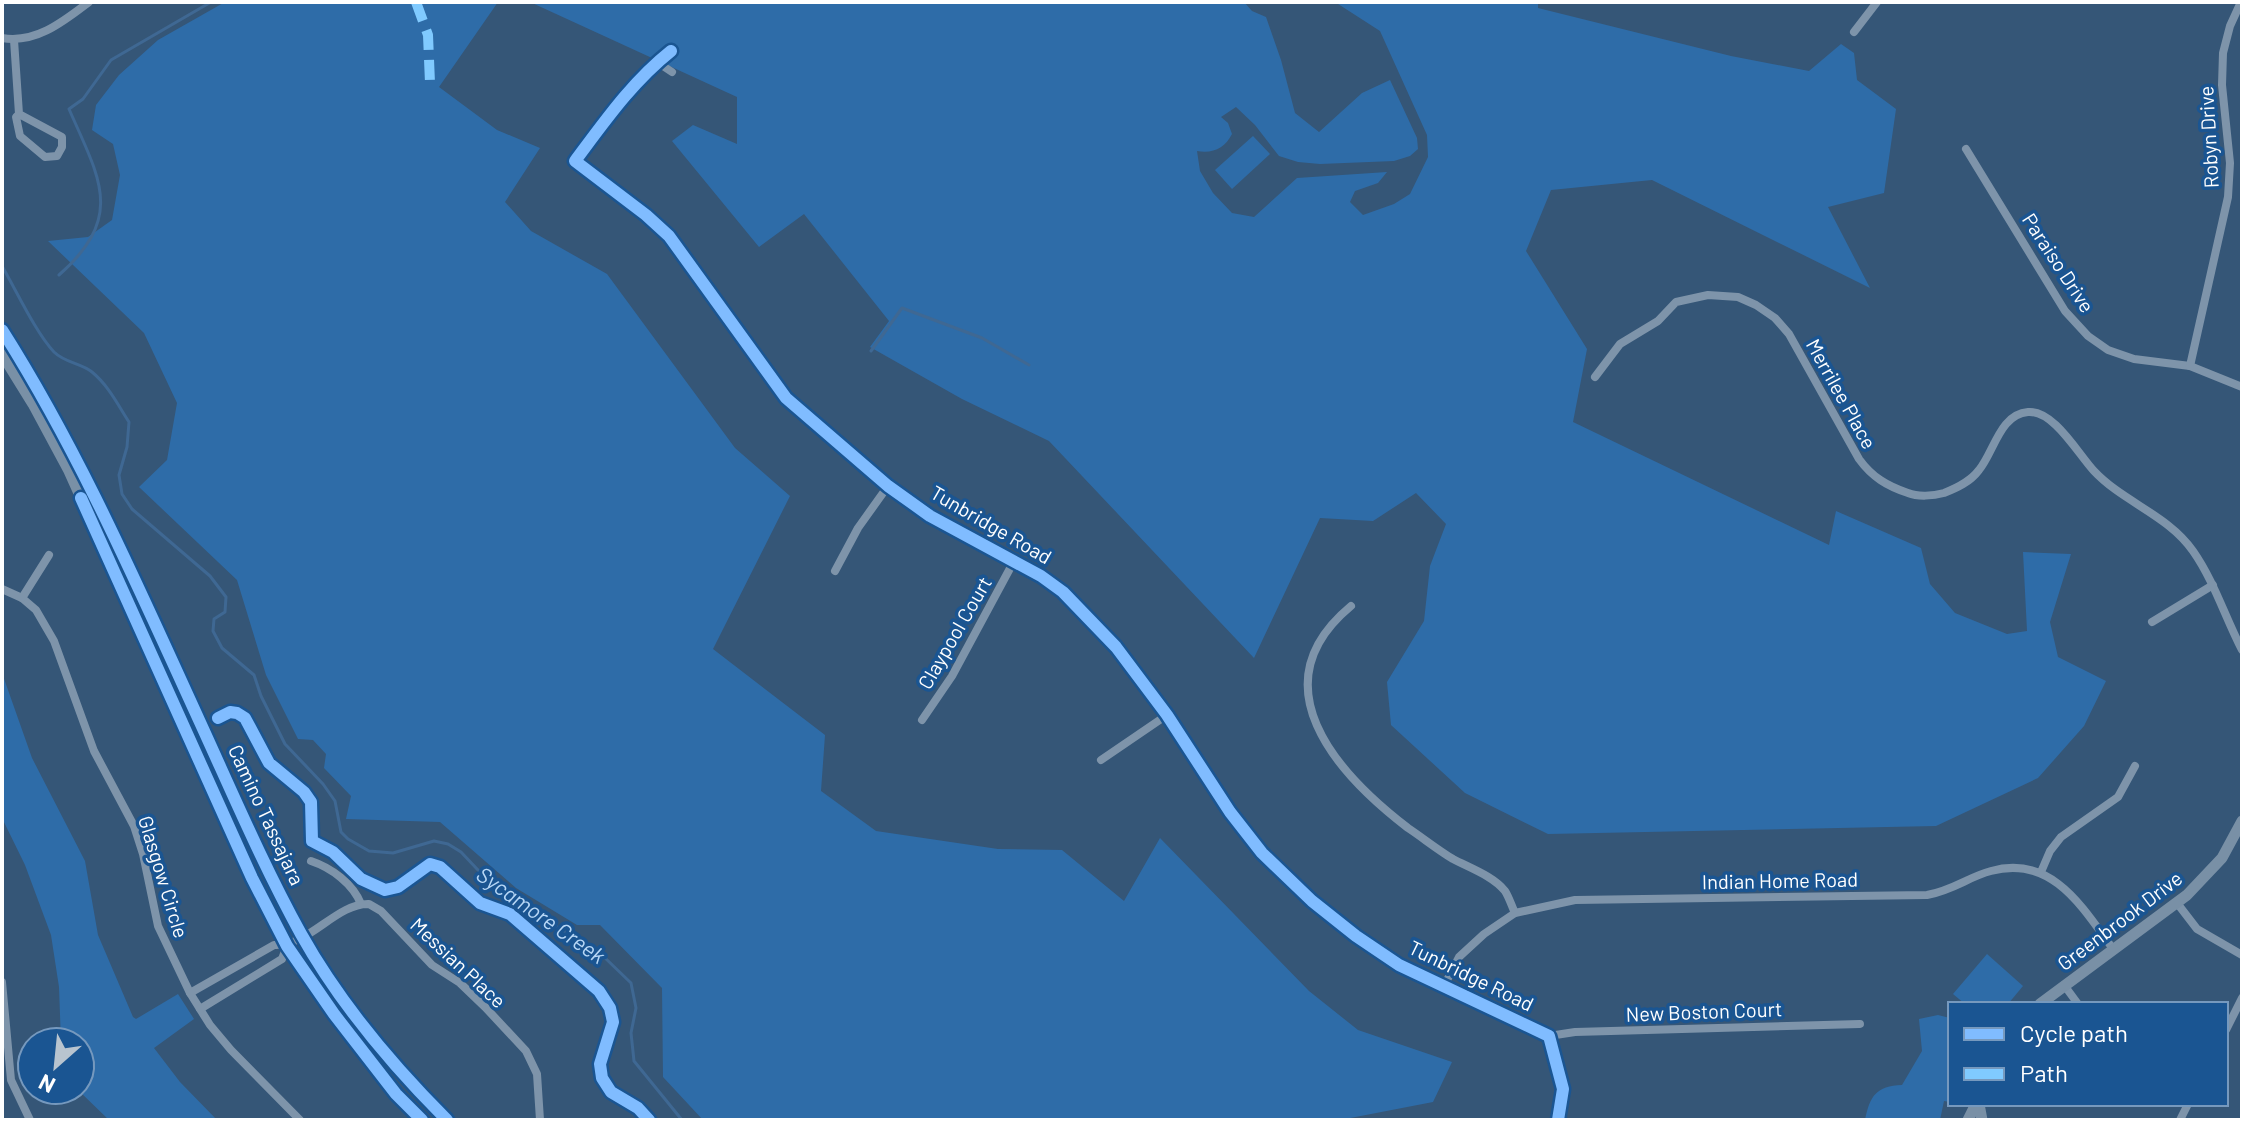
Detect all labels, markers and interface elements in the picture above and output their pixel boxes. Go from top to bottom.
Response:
street label: Robyn Drive [2193,85,2223,189]
street label: Paraiso Drive [2018,208,2100,317]
street label: Merrilee Place [1802,334,1882,453]
street label: Tunbridge Road [927,480,1056,568]
street label: Claypool Court [912,572,996,693]
street label: Camino Tassajara [224,740,310,889]
street label: Glasgow Circle [134,813,194,941]
water label: Sycamore Creek [472,860,611,968]
street label: Greenbrook Drive [2052,865,2187,975]
street label: Indian Home Road [1702,867,1858,893]
street label: Messian Place [406,912,511,1012]
street label: Tunbridge Road [1405,935,1538,1016]
street label: New Boston Court [1625,996,1783,1026]
legend [1948,1002,2228,1106]
text: Cycle path [2020,1018,2128,1047]
north arrow [16,1026,96,1106]
text: Path [2020,1058,2068,1087]
text: N [34,1070,59,1100]

